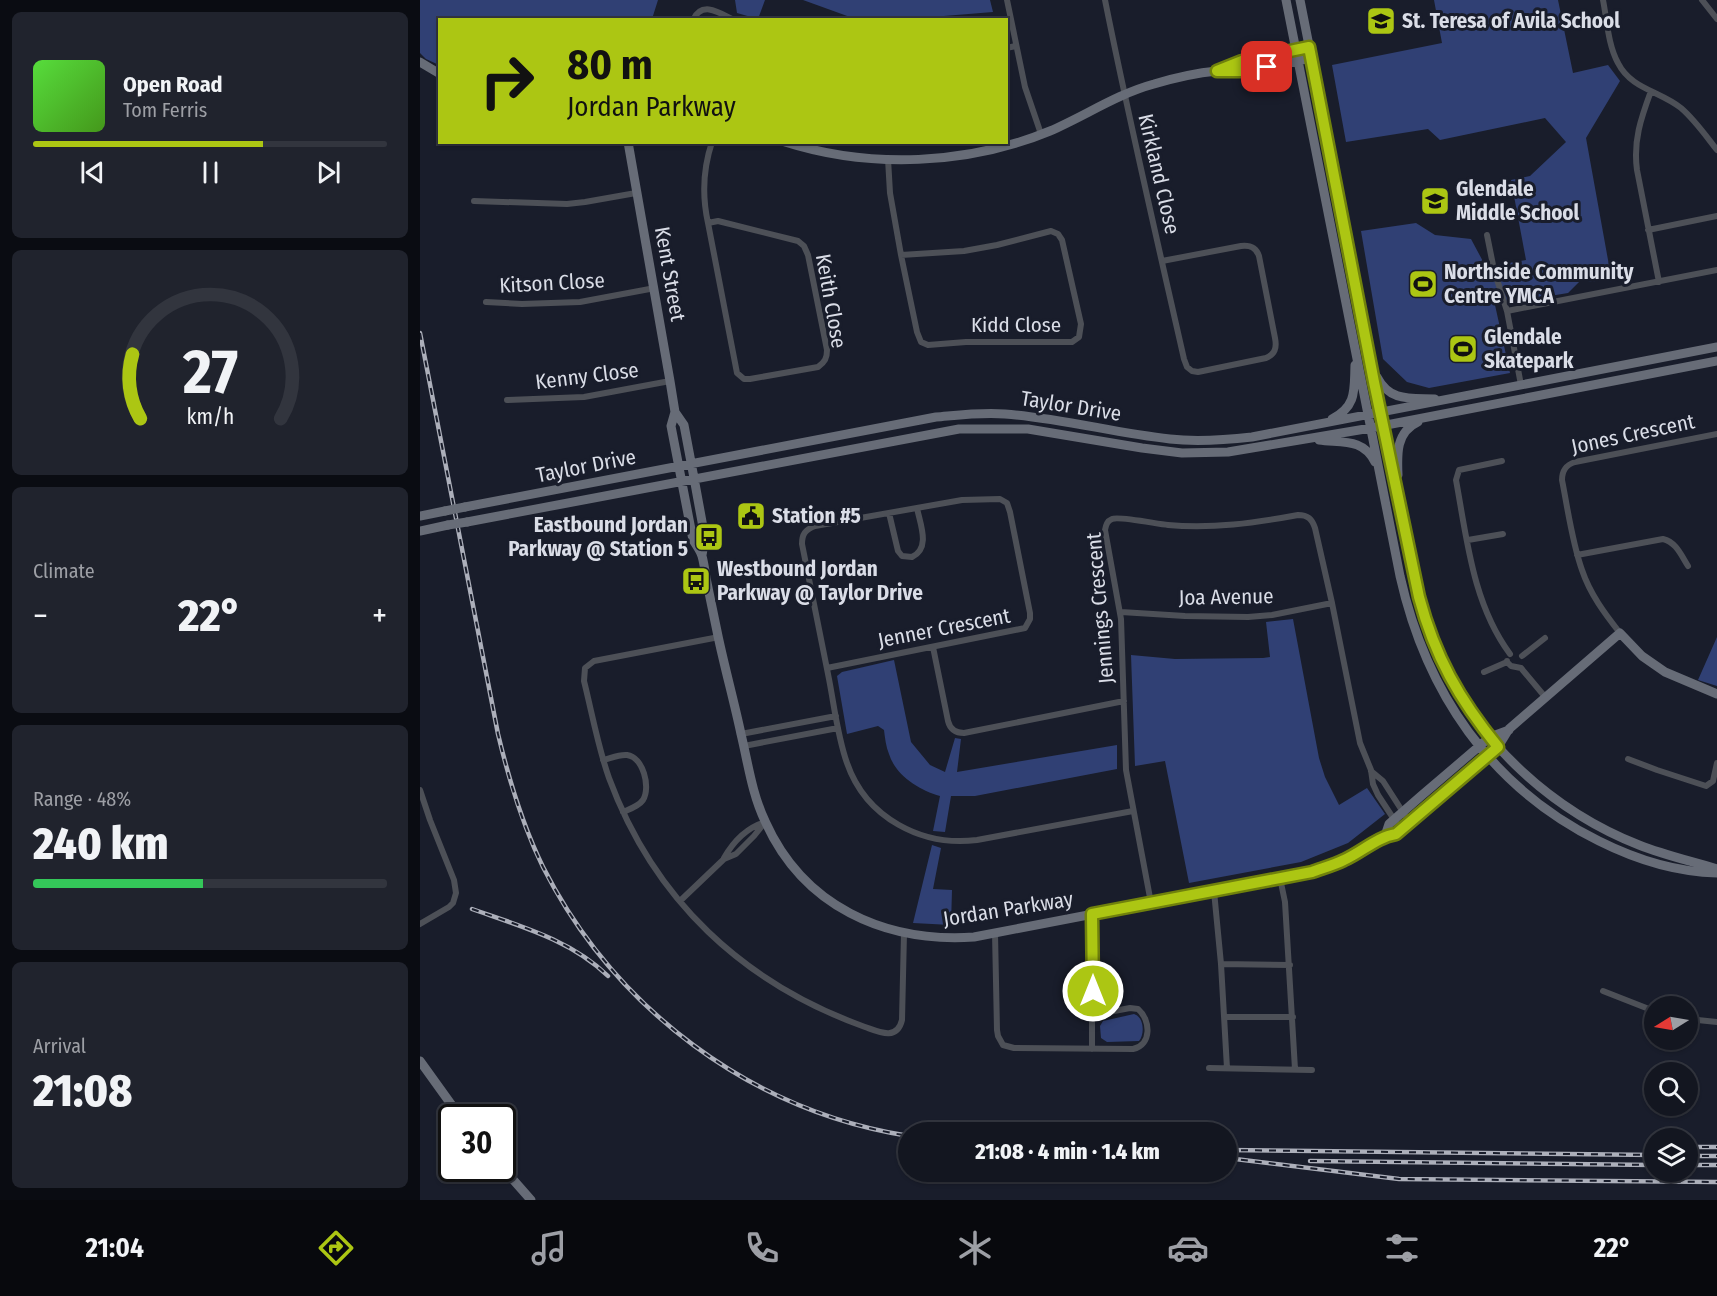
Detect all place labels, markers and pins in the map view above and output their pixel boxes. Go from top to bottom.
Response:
school or university icon: St. Teresa of Avila School [1365,5,1397,37]
place label: St. Teresa of Avila School [1402,8,1620,34]
pin [1241,41,1292,92]
place label: Glendale Middle School [1456,176,1580,226]
school or university icon: Glendale Middle School [1419,185,1451,217]
place label: Northside Community Centre YMCA [1444,259,1634,309]
sports icon: Northside Community Centre YMCA [1407,268,1439,300]
place label: Glendale Skatepark [1484,324,1574,374]
sports icon: Glendale Skatepark [1447,333,1479,365]
public building icon: Station #5 [735,500,767,532]
place label: Station #5 [772,503,861,529]
place label: Eastbound Jordan Parkway @ Station 5 [508,512,688,562]
bus stop icon: Eastbound Jordan Parkway @ Station 5 [693,521,725,553]
place label: Westbound Jordan Parkway @ Taylor Drive [717,556,923,606]
bus stop icon: Westbound Jordan Parkway @ Taylor Drive [680,565,712,597]

